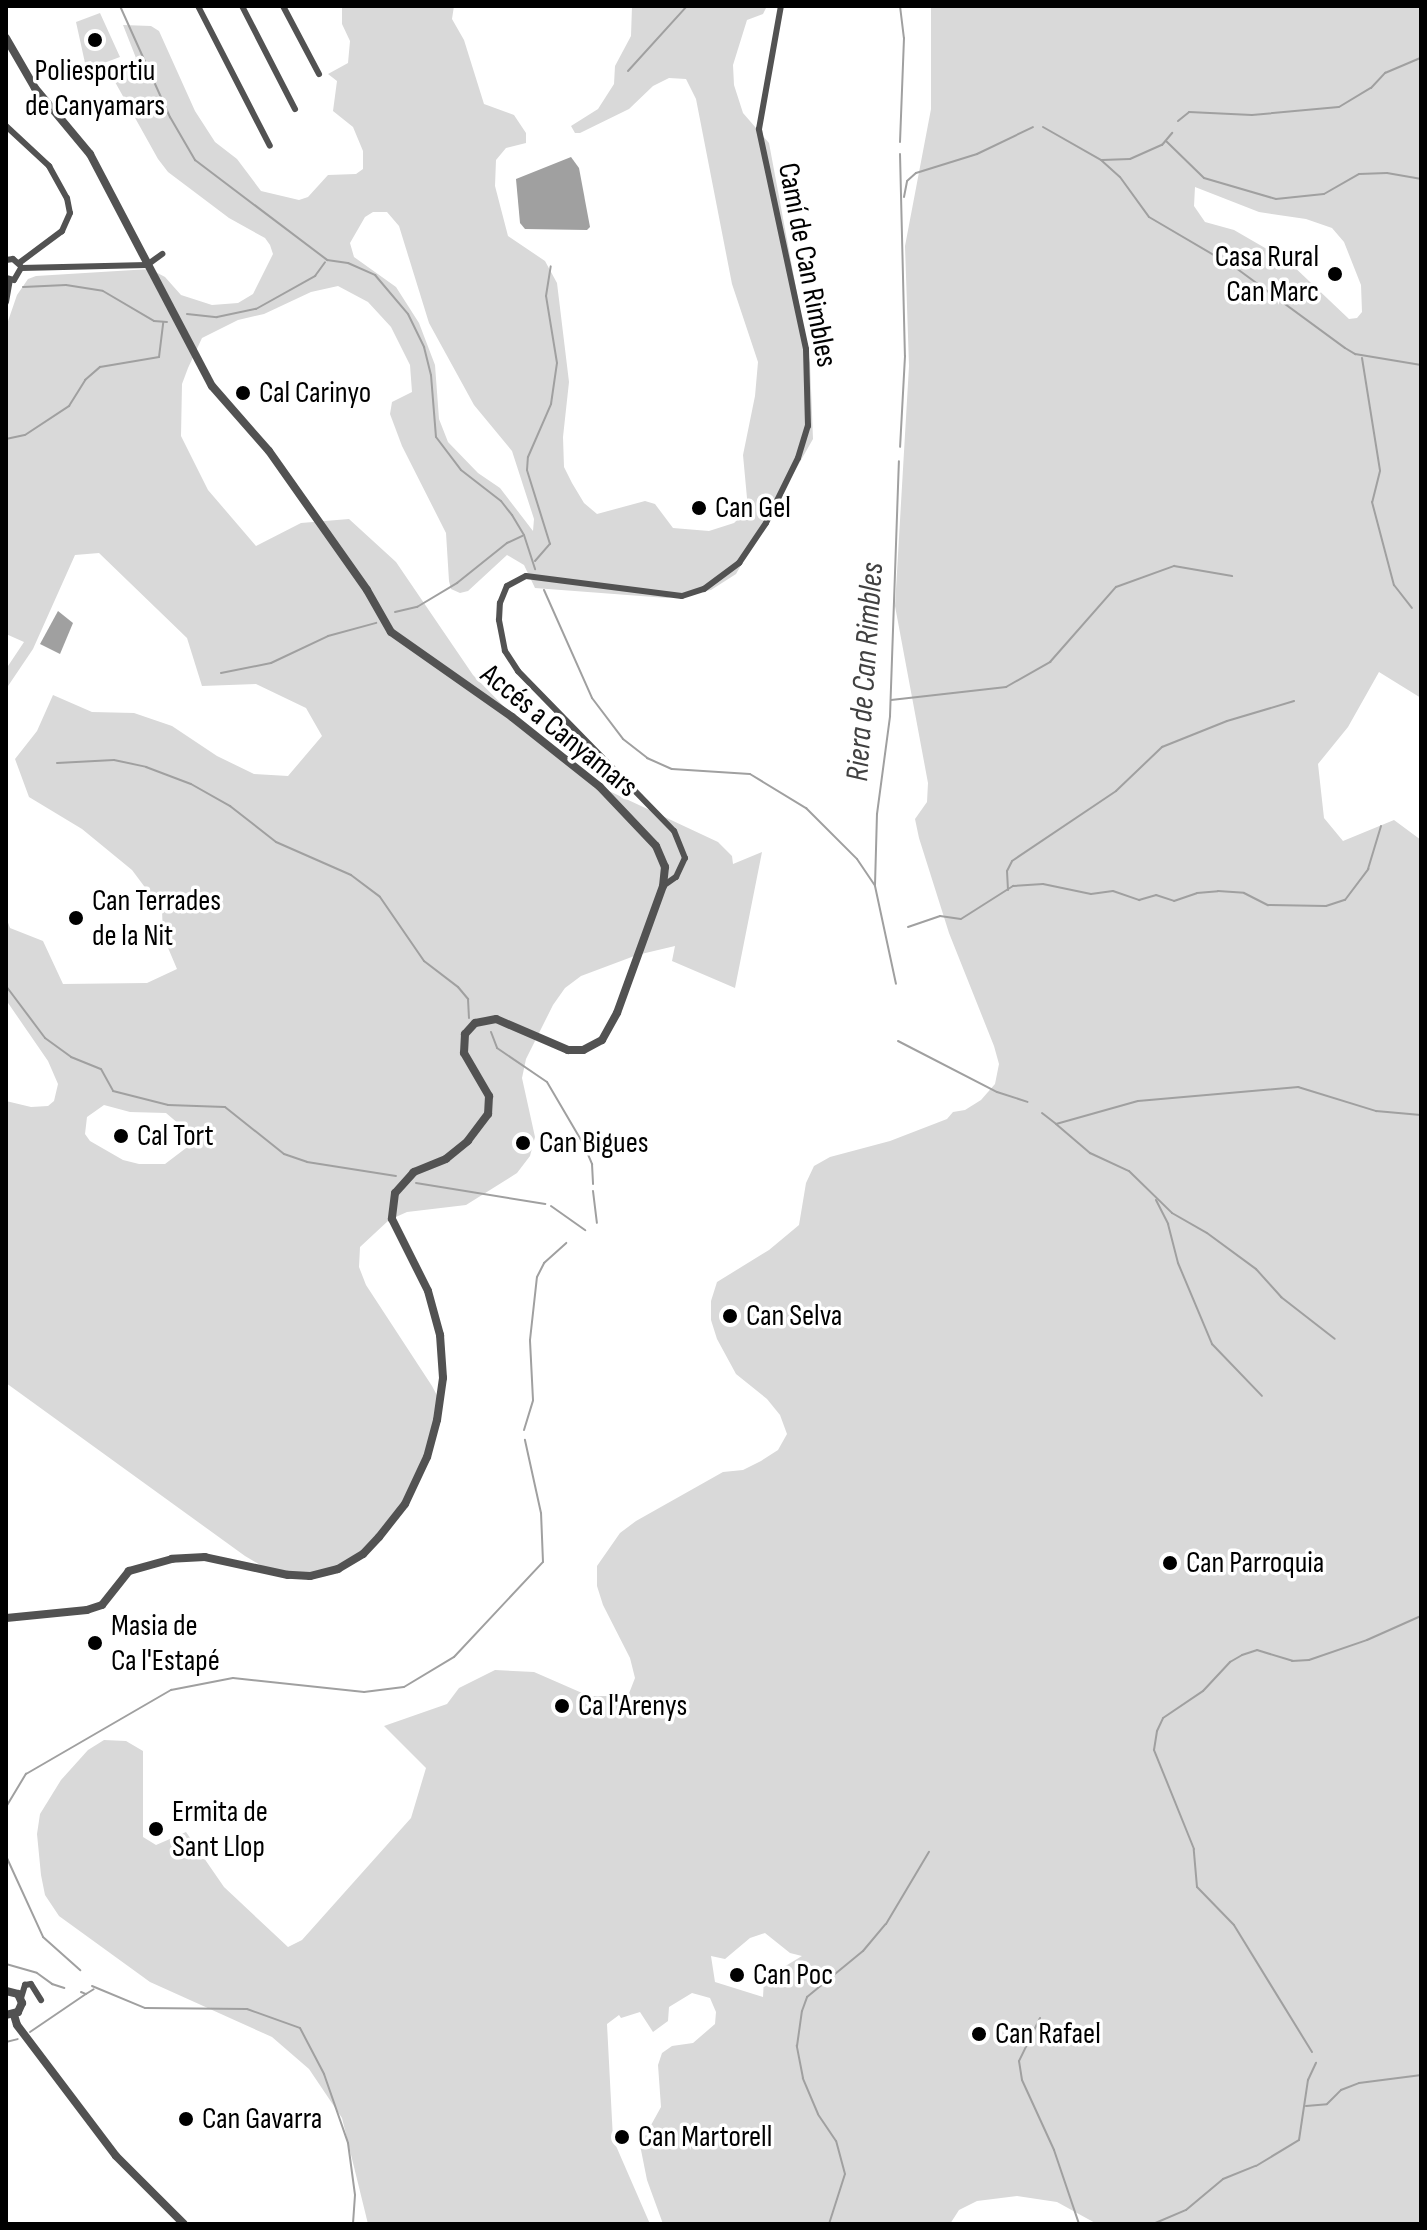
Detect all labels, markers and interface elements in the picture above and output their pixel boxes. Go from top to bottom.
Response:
marker: Poliesportiu de Canyamars [86,31,104,49]
place label: Poliesportiu de Canyamars [25,53,165,124]
street label: Camí de Can Rimbles [770,160,844,370]
place label: Casa Rural Can Marc [1215,239,1319,310]
marker: Casa Rural Can Marc [1326,265,1344,283]
place label: Cal Carinyo [259,375,371,411]
marker: Cal Carinyo [234,384,252,402]
place label: Can Gel [715,490,791,526]
marker: Can Gel [690,499,708,517]
water label: Riera de Can Rimbles [839,561,893,783]
street label: Accés a Canyamars [473,657,645,805]
place label: Can Terrades de la Nit [92,883,221,954]
marker: Can Terrades de la Nit [67,909,85,927]
place label: Cal Tort [137,1118,214,1154]
place label: Can Bigues [539,1125,648,1161]
marker: Cal Tort [112,1127,130,1145]
marker: Can Bigues [514,1134,532,1152]
place label: Can Selva [746,1298,842,1334]
marker: Can Selva [721,1307,739,1325]
place label: Can Parroquia [1186,1545,1324,1581]
marker: Can Parroquia [1161,1554,1179,1572]
place label: Masia de Ca l'Estapé [111,1608,220,1678]
marker: Masia de Ca l'Estapé [86,1634,104,1652]
place label: Ca l'Arenys [578,1688,687,1724]
marker: Ca l'Arenys [553,1697,571,1715]
place label: Ermita de Sant Llop [172,1794,268,1864]
marker: Ermita de Sant Llop [147,1820,165,1838]
place label: Can Poc [753,1957,833,1993]
marker: Can Poc [728,1966,746,1984]
place label: Can Rafael [995,2016,1101,2052]
marker: Can Rafael [970,2025,988,2043]
place label: Can Gavarra [202,2101,322,2137]
marker: Can Gavarra [177,2110,195,2128]
place label: Can Martorell [638,2119,772,2155]
marker: Can Martorell [613,2128,631,2146]

